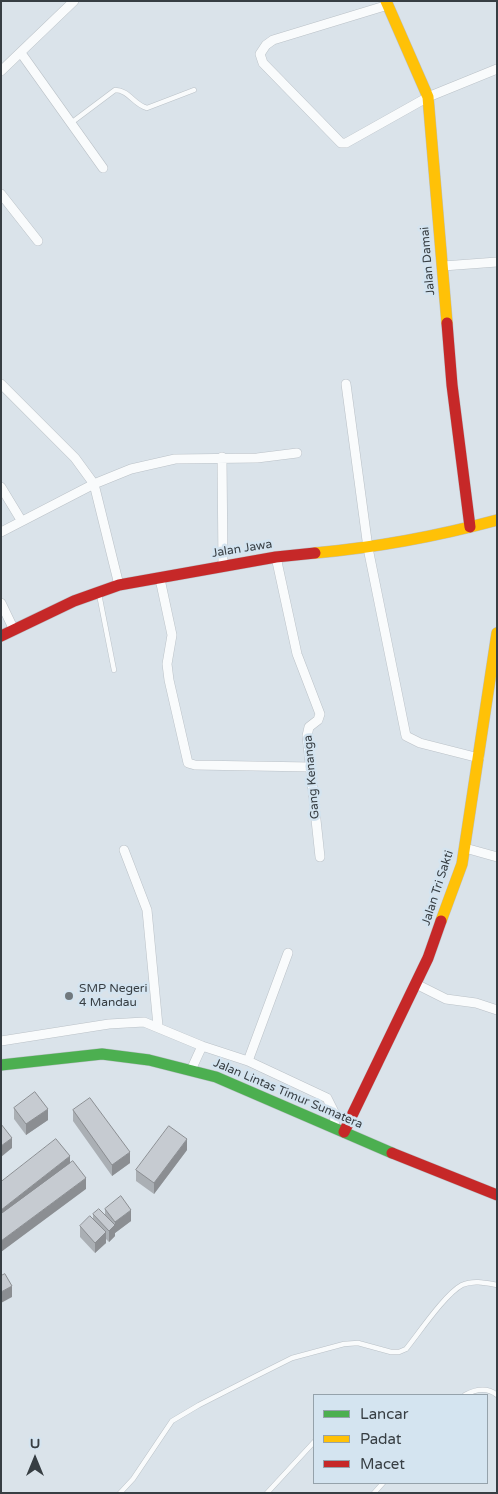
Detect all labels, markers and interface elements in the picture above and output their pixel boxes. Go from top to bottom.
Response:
street label: Jalan Damai [418,226,438,296]
street label: Jalan Jawa [211,537,273,561]
street label: Gang Kenanga [301,734,323,820]
street label: Jalan Tri Sakti [419,849,457,927]
place label: SMP Negeri 4 Mandau [79,982,147,1010]
marker: SMP Negeri 4 Mandau [63,990,75,1002]
street label: Jalan Lintas Timur Sumatera [211,1056,365,1132]
legend [313,1394,488,1484]
text: Lancar [360,1405,408,1423]
text: Padat [360,1430,402,1448]
north arrow [10,1434,60,1484]
text: U [30,1435,40,1452]
text: Macet [360,1455,405,1473]

